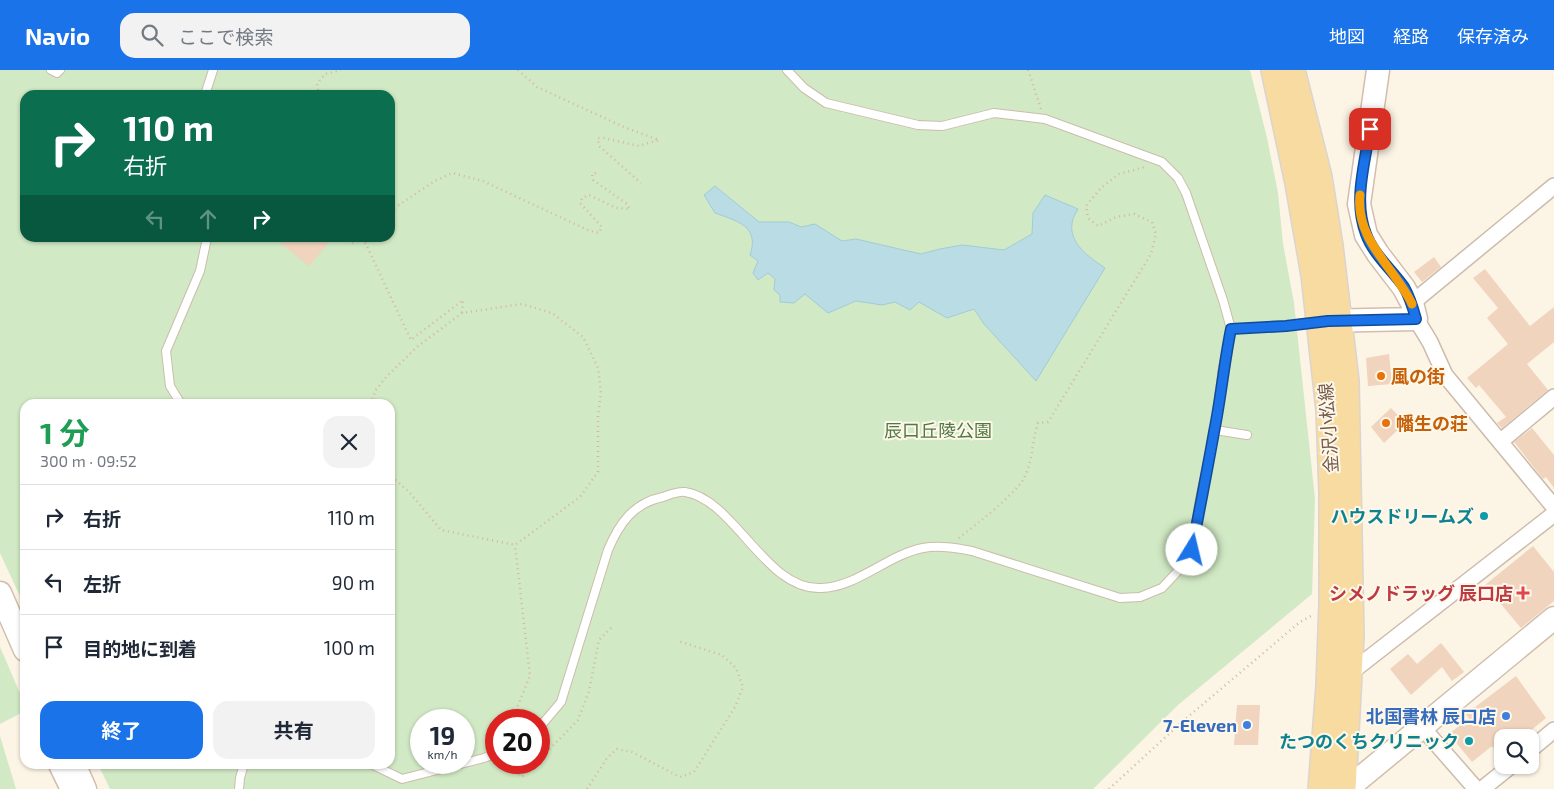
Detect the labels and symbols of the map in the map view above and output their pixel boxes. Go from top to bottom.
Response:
pin [1349,108,1391,150]
place label: 風の街 [1391,365,1445,387]
marker: 風の街 [1375,370,1387,382]
street label: 金沢小松線 [1314,382,1342,474]
place label: 幡生の荘 [1396,412,1468,434]
marker: 幡生の荘 [1380,417,1392,429]
park label: 辰口丘陵公園 [884,419,992,441]
place label: ハウスドリームズ [1331,505,1474,527]
marker: ハウスドリームズ [1478,510,1490,522]
position arrow [1165,523,1217,575]
place label: シメノドラッグ 辰口店 [1329,582,1513,604]
marker: シメノドラッグ 辰口店 [1517,587,1529,599]
place label: 北国書林 辰口店 [1366,705,1496,727]
speed limit sign: 20 [485,709,550,774]
marker: 北国書林 辰口店 [1500,710,1512,722]
place label: 7-Eleven [1163,714,1237,736]
marker: 7-Eleven [1241,719,1253,731]
place label: たつのくちクリニック [1279,730,1459,752]
marker: たつのくちクリニック [1463,735,1475,747]

